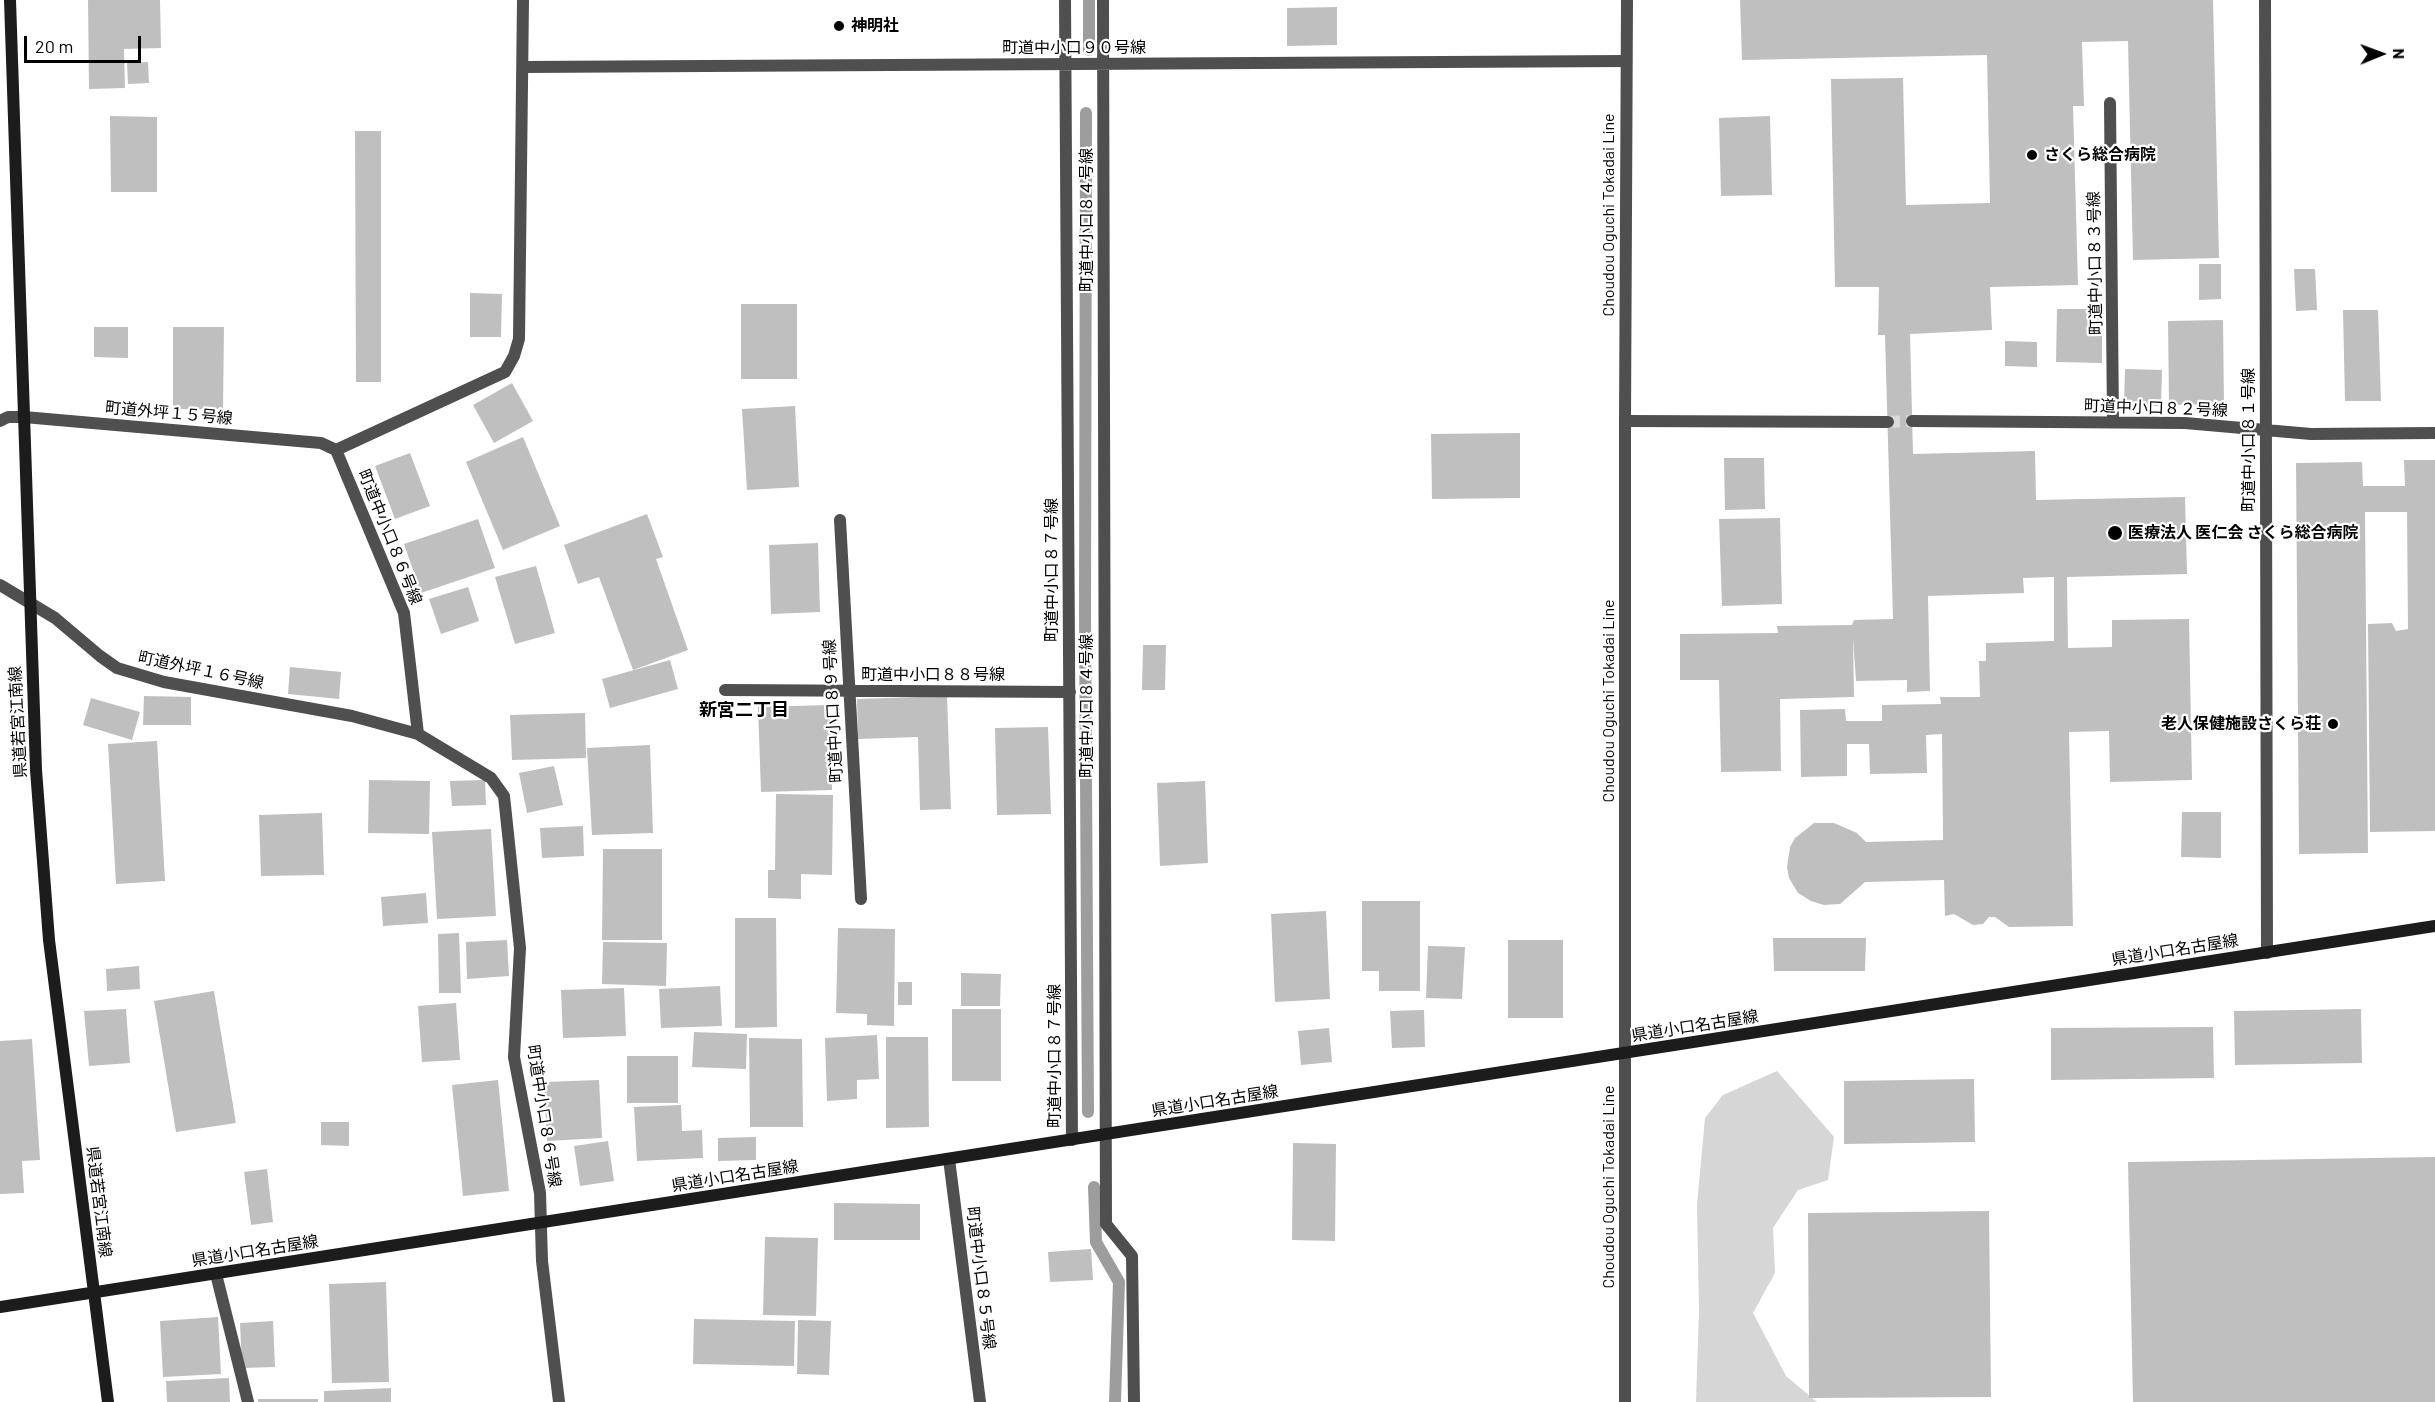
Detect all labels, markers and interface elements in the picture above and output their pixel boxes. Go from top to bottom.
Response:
place label: 神明社 [851,16,899,36]
marker: 神明社 [832,19,846,33]
scale bar [27,24,144,62]
north arrow [2351,24,2411,84]
text: 20 m [35,35,73,57]
street label: 町道中小口９０号線 [1002,38,1146,58]
text: N [2390,48,2409,59]
street label: Choudou Oguchi Tokadai Line [1599,113,1619,317]
place label: さくら総合病院 [2044,145,2156,165]
street label: 町道中小口８４号線 [1077,148,1097,292]
marker: さくら総合病院 [2025,148,2039,162]
street label: 町道中小口８３号線 [2084,191,2106,335]
street label: 町道中小口８１号線 [2239,368,2259,512]
street label: 町道中小口８２号線 [2084,396,2228,420]
street label: 町道外坪１５号線 [104,398,234,428]
street label: 町道中小口８６号線 [354,467,426,607]
street label: 町道中小口８７号線 [1042,498,1062,642]
place label: 医療法人 医仁会 さくら総合病院 [2128,523,2358,543]
marker: 医療法人 医仁会 さくら総合病院 [2106,524,2124,542]
street label: Choudou Oguchi Tokadai Line [1599,599,1619,803]
street label: 町道中小口８４号線 [1077,634,1097,778]
street label: 町道中小口８９号線 [820,639,846,783]
street label: 町道外坪１６号線 [136,647,266,693]
street label: 町道中小口８８号線 [861,665,1005,685]
street label: 県道若宮江南線 [5,666,31,778]
district label: 新宮二丁目 [699,699,789,721]
place label: 老人保健施設さくら荘 [2161,714,2321,734]
marker: 老人保健施設さくら荘 [2326,717,2340,731]
street label: 県道小口名古屋線 [2110,931,2240,969]
street label: 町道中小口８７号線 [1045,984,1065,1128]
street label: 県道小口名古屋線 [1630,1007,1760,1045]
street label: 町道中小口８６号線 [523,1043,565,1189]
street label: 県道小口名古屋線 [1150,1082,1280,1120]
street label: Choudou Oguchi Tokadai Line [1599,1085,1619,1289]
street label: 県道若宮江南線 [83,1145,115,1259]
street label: 県道小口名古屋線 [670,1157,800,1195]
street label: 町道中小口８５号線 [963,1205,999,1351]
street label: 県道小口名古屋線 [190,1232,320,1270]

